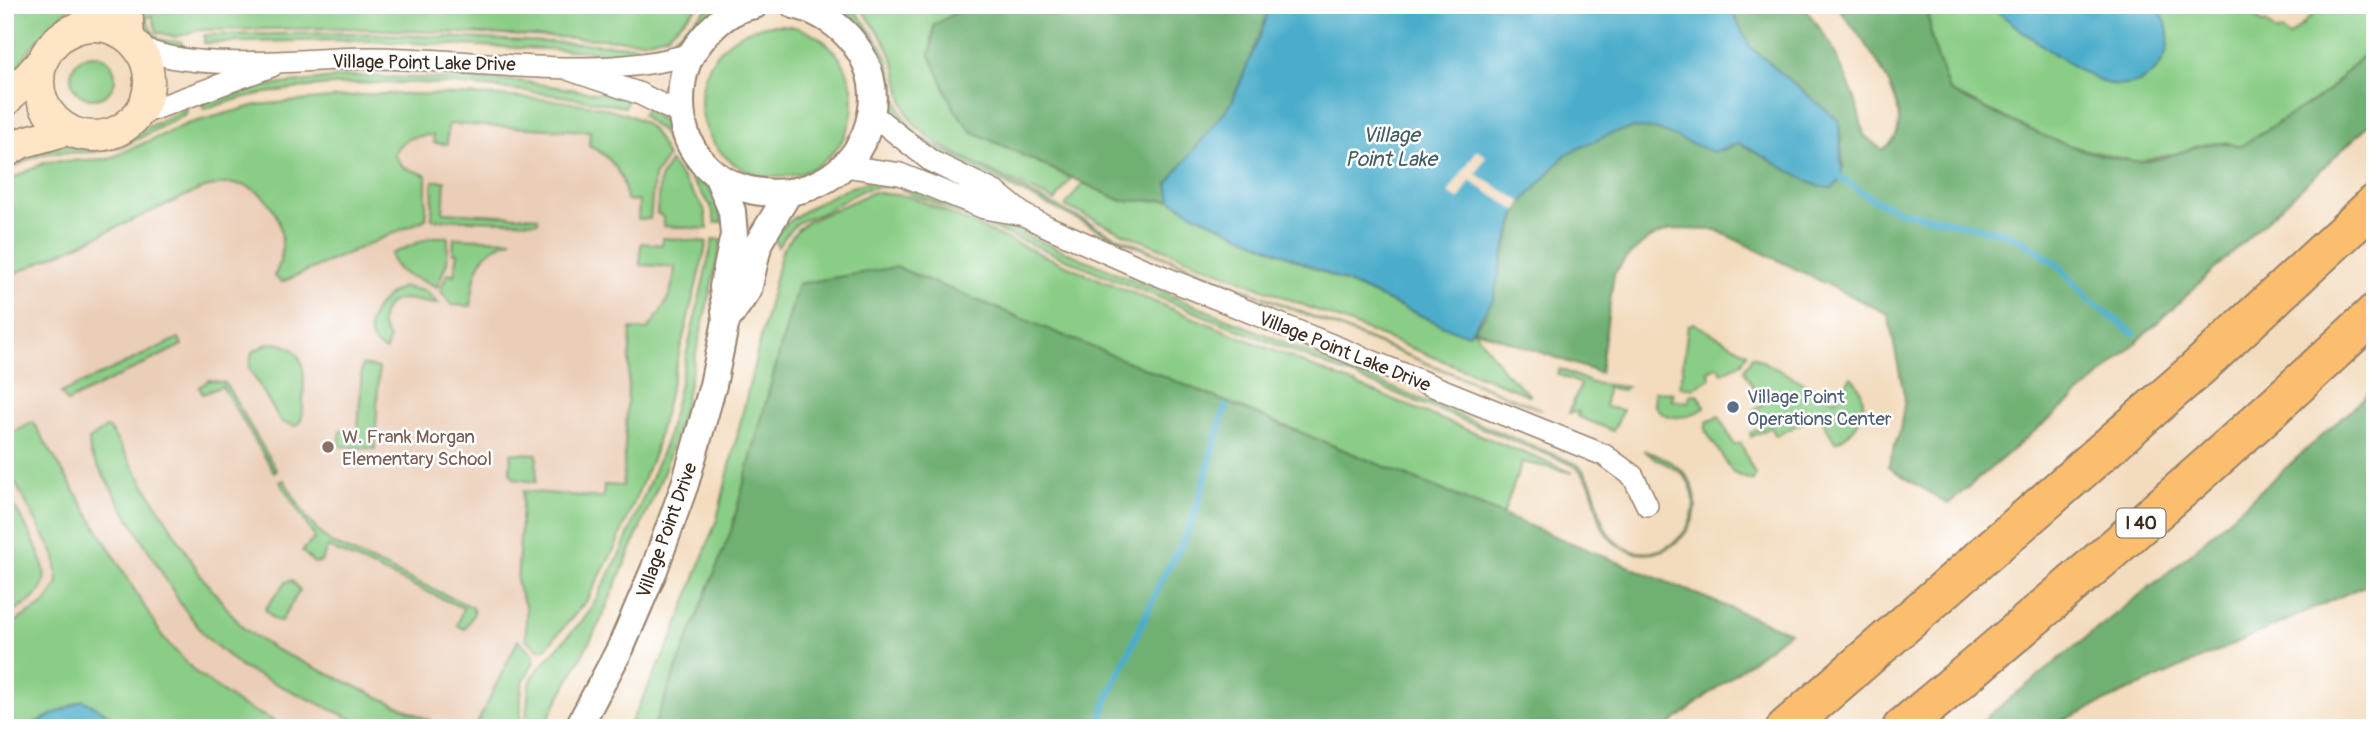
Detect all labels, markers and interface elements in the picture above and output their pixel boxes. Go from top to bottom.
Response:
street label: Village Point Lake Drive [332,49,517,77]
water label: Village Point Lake [1345,122,1440,173]
street label: Village Point Lake Drive [1255,306,1435,398]
place label: Village Point Operations Center [1747,385,1892,431]
marker: Village Point Operations Center [1725,399,1741,415]
place label: W. Frank Morgan Elementary School [342,425,492,471]
marker: W. Frank Morgan Elementary School [320,439,336,455]
street label: Village Point Drive [631,459,703,601]
road number: I 40 [2116,508,2166,538]

